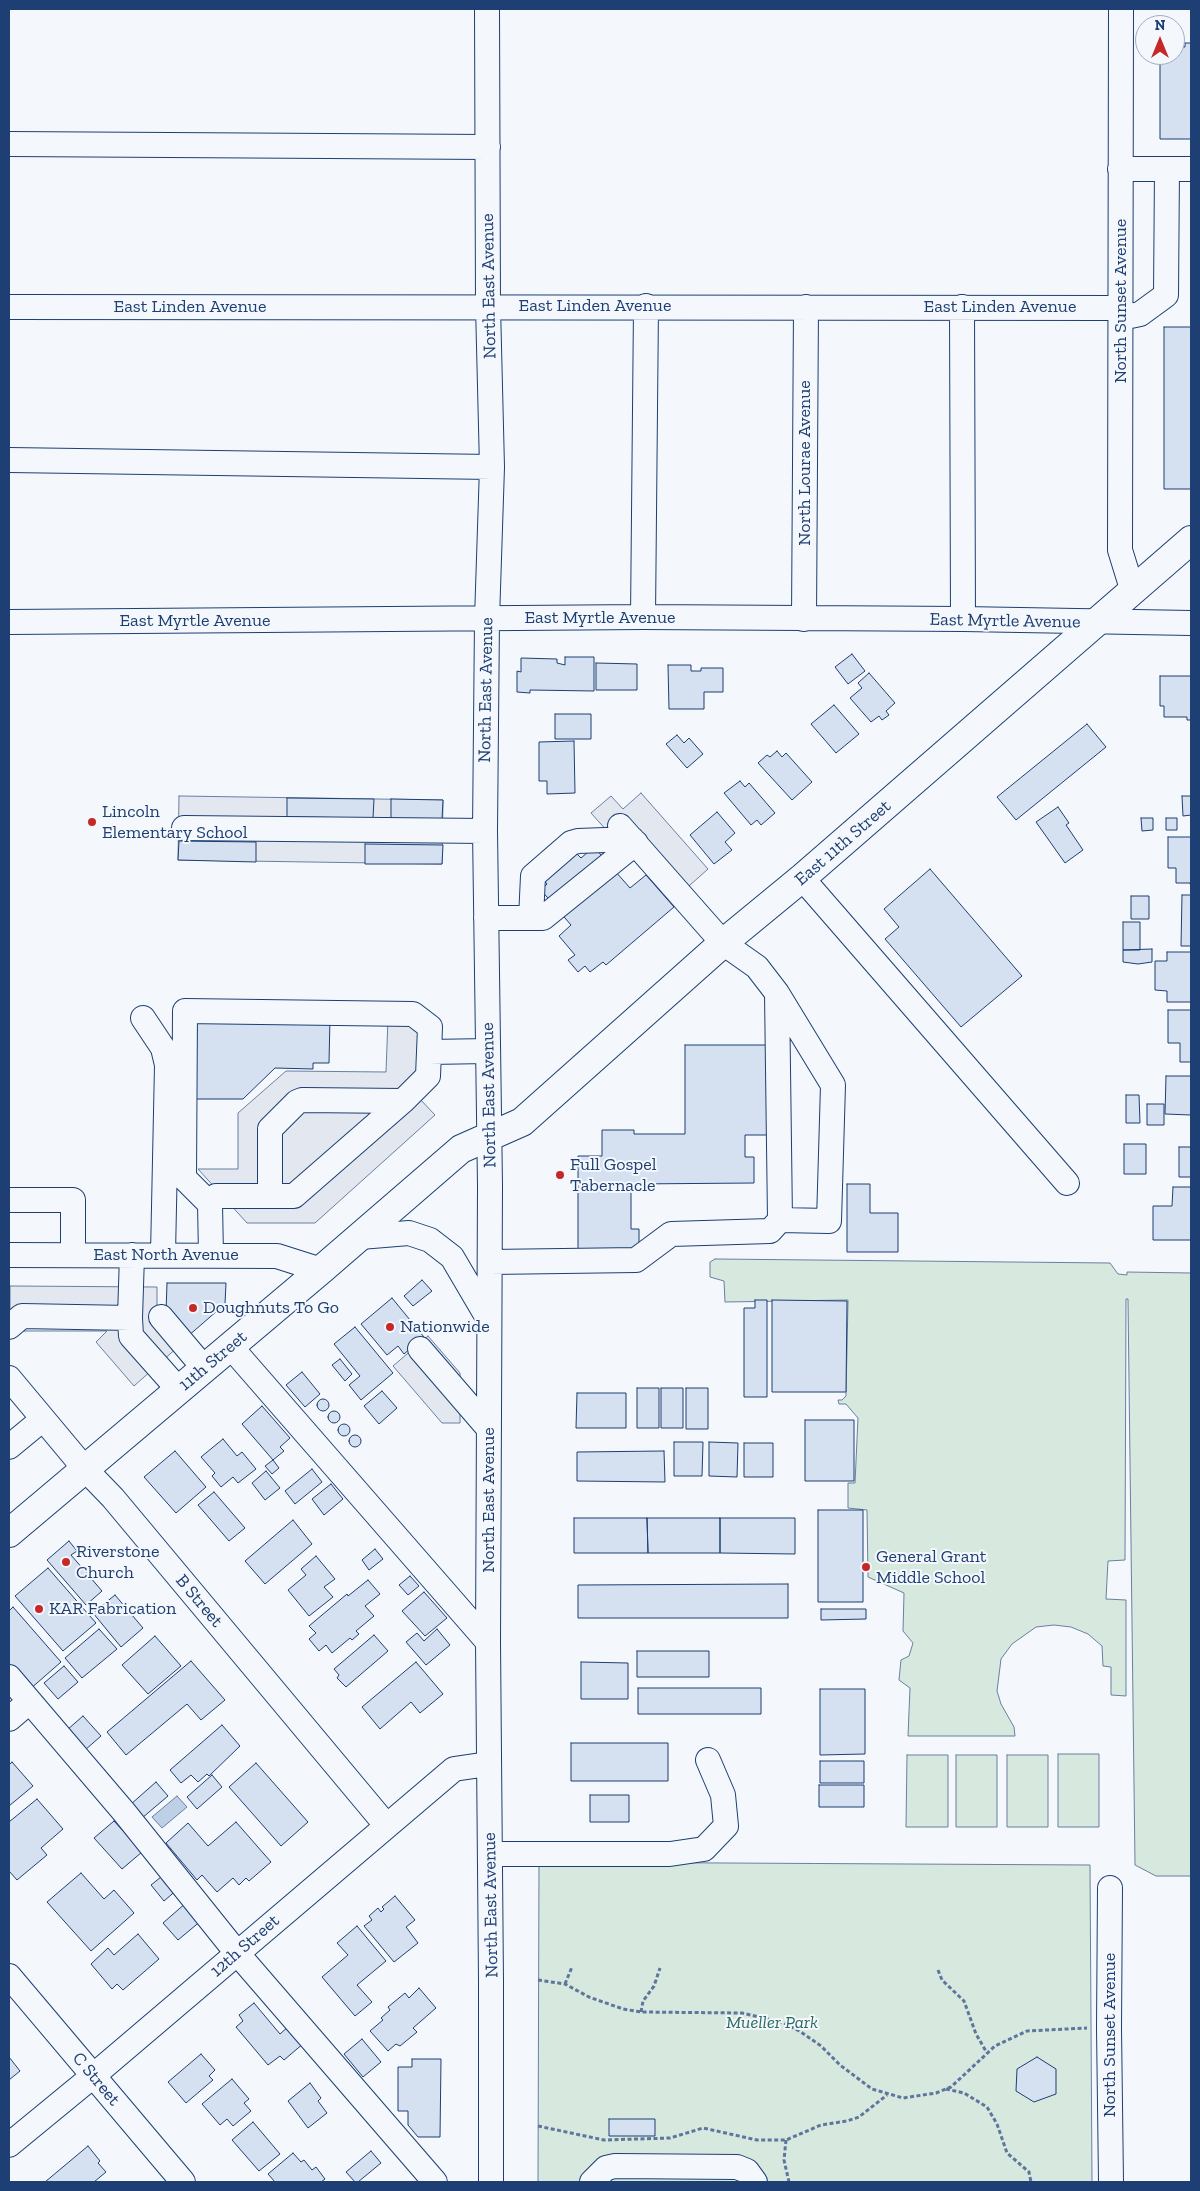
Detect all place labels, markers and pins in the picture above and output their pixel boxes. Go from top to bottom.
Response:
place label: Lincoln Elementary School [102,801,248,844]
marker: Lincoln Elementary School [86,816,98,828]
place label: Full Gospel Tabernacle [570,1154,657,1196]
marker: Full Gospel Tabernacle [554,1169,566,1181]
place label: Doughnuts To Go [203,1297,339,1319]
marker: Doughnuts To Go [187,1302,199,1314]
place label: Nationwide [400,1316,490,1338]
marker: Nationwide [384,1321,396,1333]
place label: Riverstone Church [76,1541,159,1584]
place label: General Grant Middle School [876,1546,986,1588]
marker: Riverstone Church [60,1556,72,1568]
marker: General Grant Middle School [860,1561,872,1573]
place label: KAR Fabrication [49,1598,176,1620]
marker: KAR Fabrication [33,1603,45,1615]

